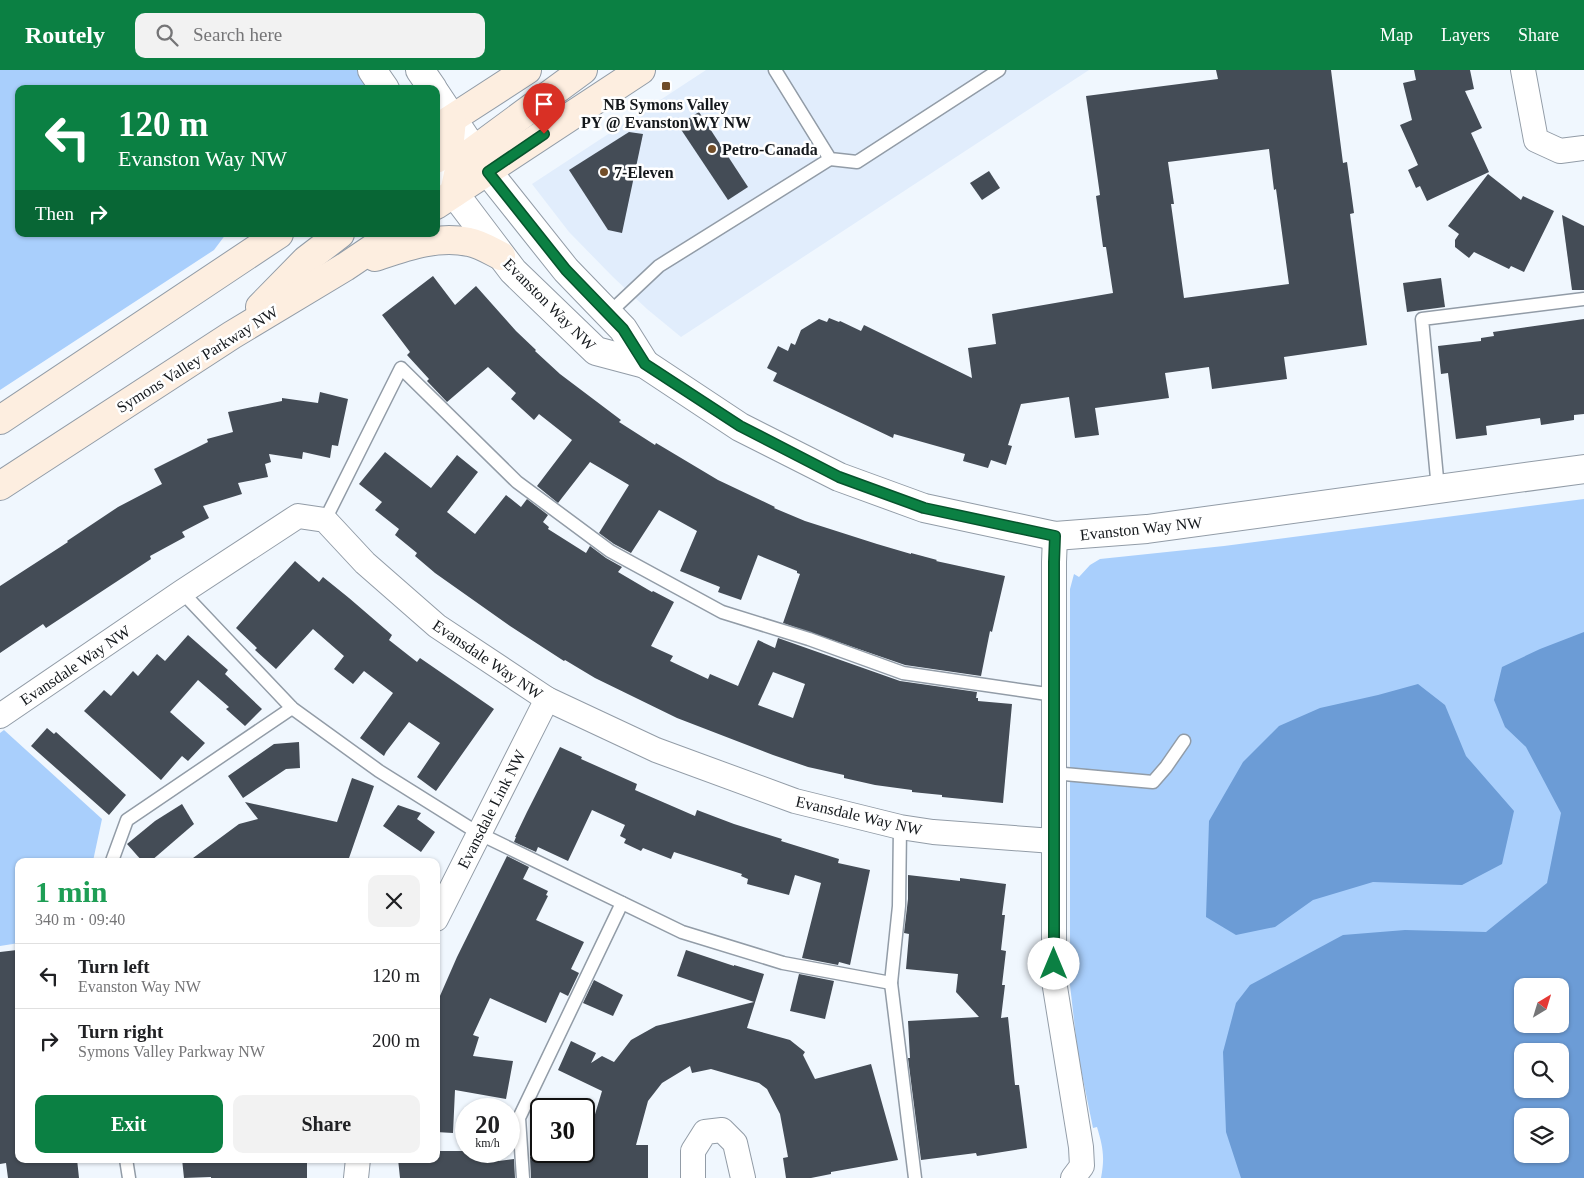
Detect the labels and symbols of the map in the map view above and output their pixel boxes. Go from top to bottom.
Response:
marker: NB Symons Valley PY @ Evanston WY NW [660,80,672,92]
pin [523,83,565,134]
place label: NB Symons Valley PY @ Evanston WY NW [581,96,751,132]
place label: Petro-Canada [722,141,818,158]
marker: Petro-Canada [706,143,718,155]
place label: 7-Eleven [614,164,674,181]
marker: 7-Eleven [598,166,610,178]
street label: Evanston Way NW [499,255,600,355]
street label: Symons Valley Parkway NW [114,302,282,417]
street label: Evanston Way NW [1079,514,1204,544]
street label: Evansdale Way NW [429,616,547,704]
street label: Evansdale Way NW [17,622,135,709]
street label: Evansdale Link NW [454,746,529,871]
street label: Evansdale Way NW [794,793,925,839]
position arrow [1027,937,1079,989]
north arrow [1514,978,1569,1032]
speed limit sign: 30 [530,1098,595,1163]

